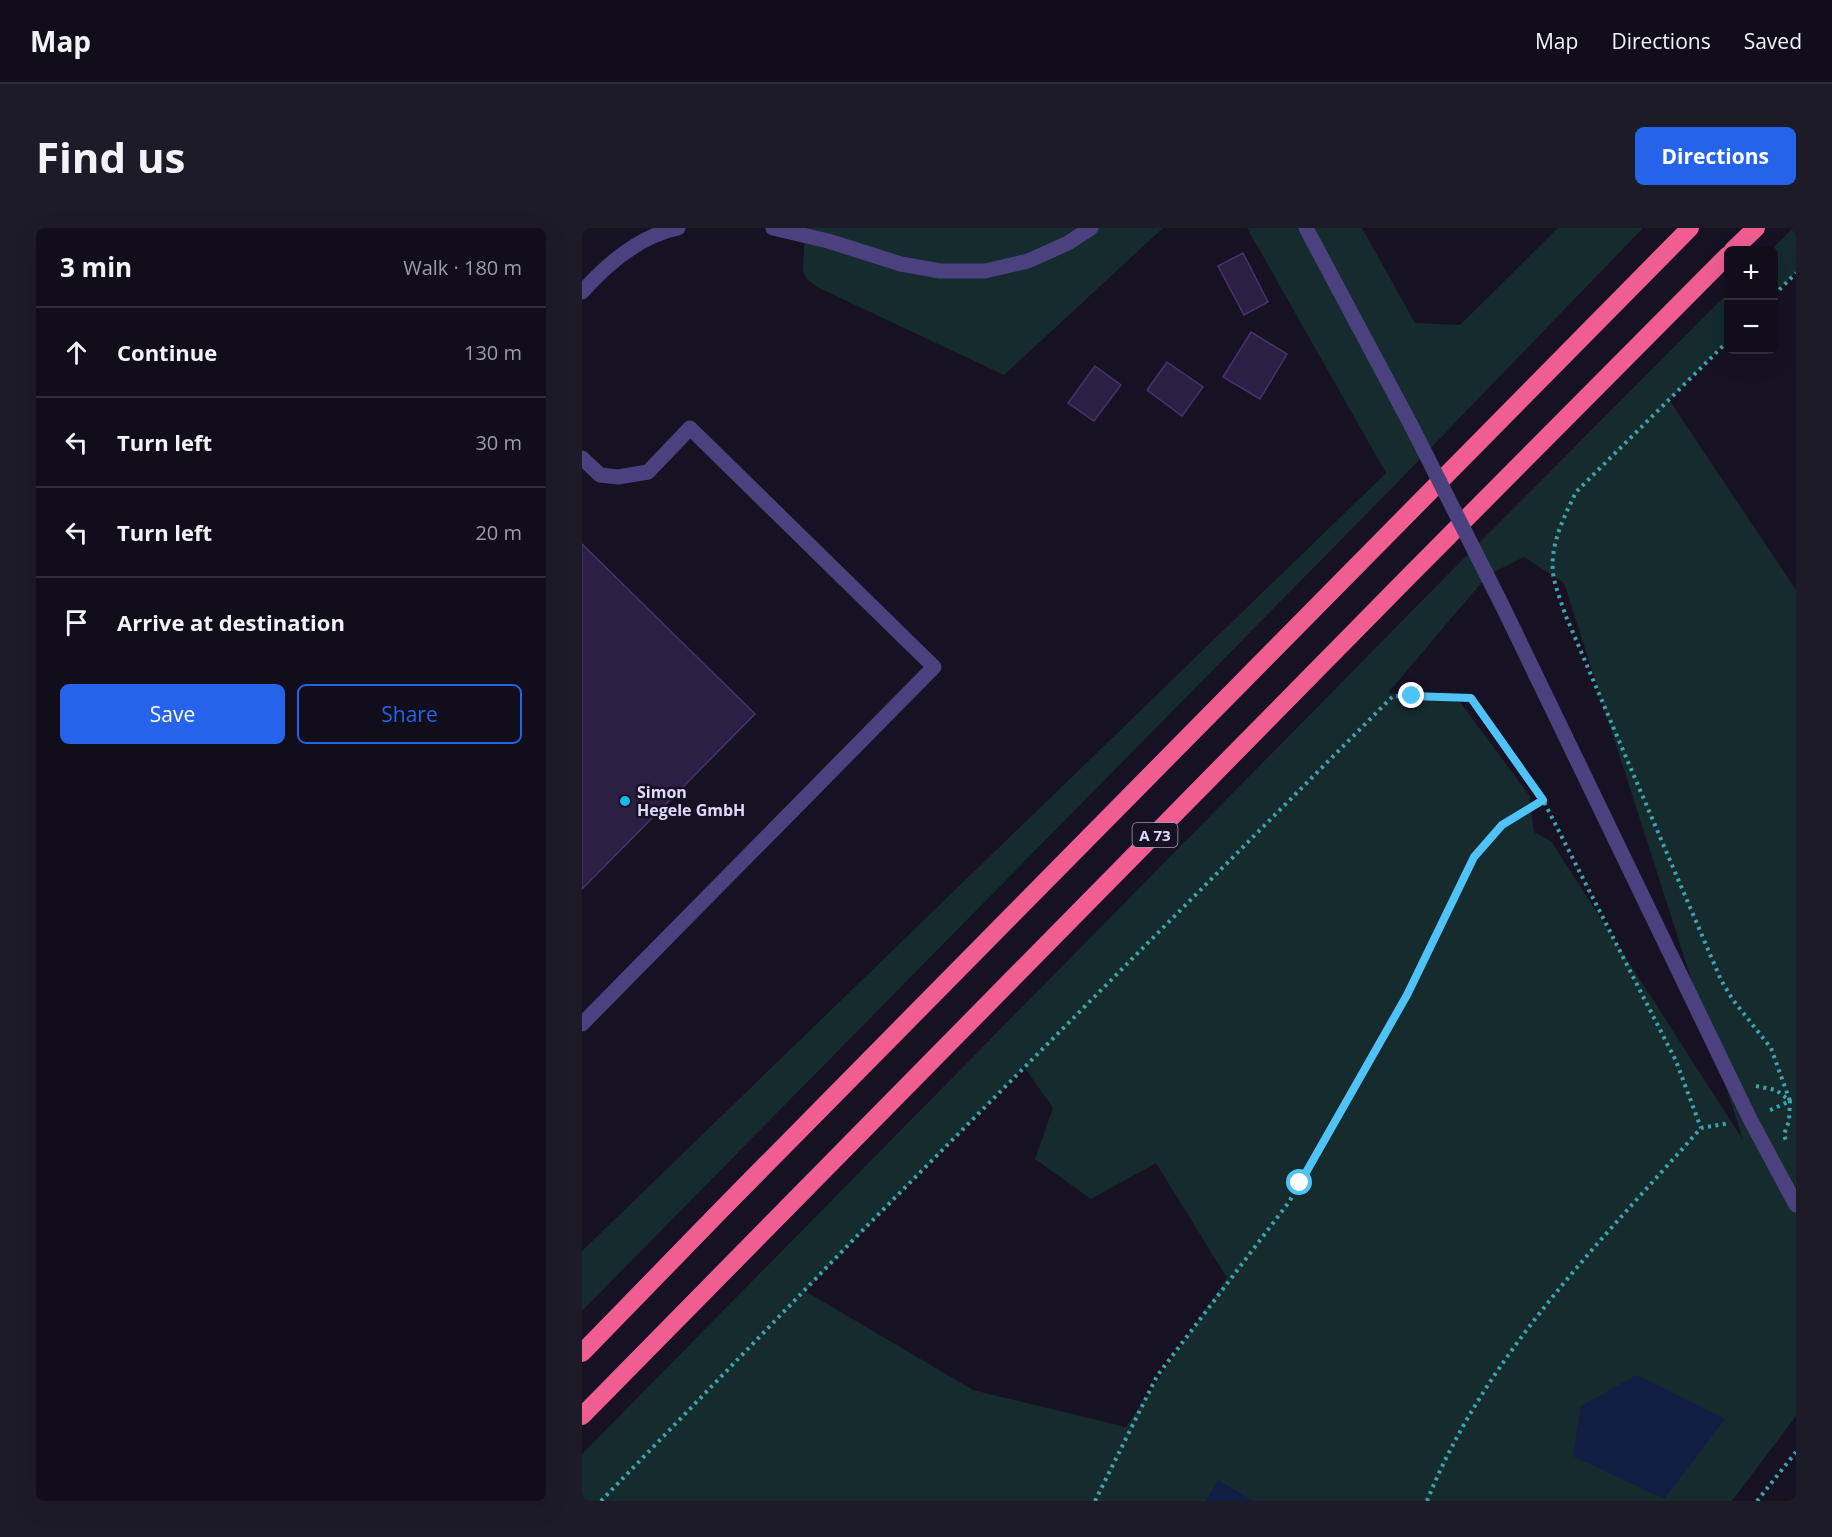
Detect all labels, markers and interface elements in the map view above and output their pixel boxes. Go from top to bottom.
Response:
text: Map [30,22,91,60]
text: Map [1535,27,1578,55]
text: Directions [1611,27,1711,55]
text: Saved [1744,27,1802,55]
button: Directions [1635,127,1796,185]
text: Find us [36,128,185,185]
map controls [1724,246,1778,354]
button: + [1724,246,1778,300]
text: 3 min [60,249,132,285]
text: Walk · 180 m [403,254,522,281]
button: − [1724,300,1778,354]
icon: ahead [60,336,93,369]
text: Continue [117,337,217,367]
text: 130 m [464,339,522,366]
icon: left [60,426,93,459]
text: Turn left [117,427,212,457]
text: 30 m [475,429,522,456]
icon: left [60,516,93,549]
text: Turn left [117,517,212,547]
text: 20 m [475,519,522,546]
icon: arrive [60,606,93,639]
text: Arrive at destination [117,607,345,637]
route end [1398,682,1424,708]
button: Save [60,684,285,744]
button: Share [297,684,522,744]
place label: Simon Hegele GmbH [637,781,745,821]
marker: Simon Hegele GmbH [618,794,632,808]
road number: A 73 [1132,823,1178,847]
route start [1286,1169,1312,1195]

